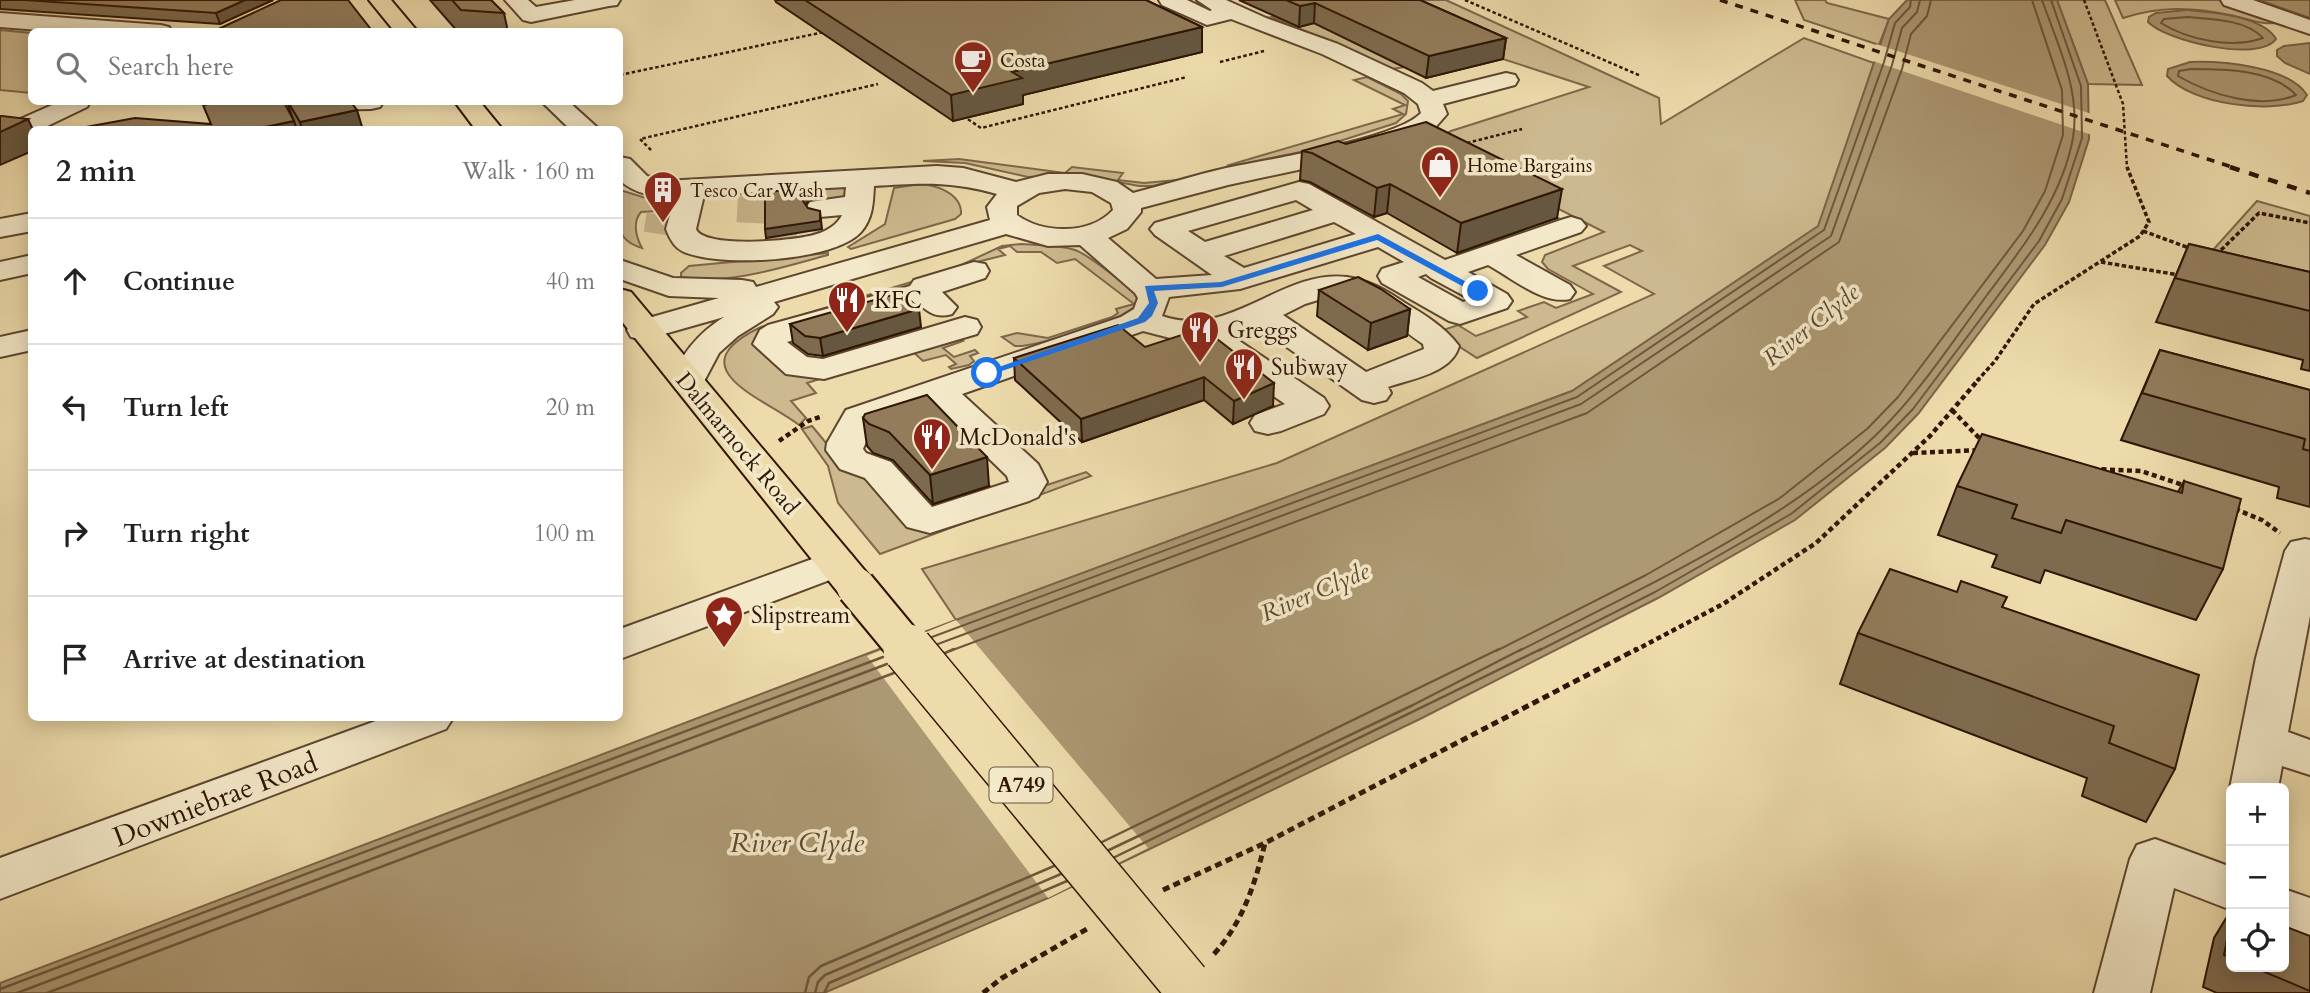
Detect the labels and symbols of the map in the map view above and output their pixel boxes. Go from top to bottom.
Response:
cafe icon: Costa [952,39,994,94]
place label: Costa [1000,48,1045,74]
shop icon: Home Bargains [1419,144,1461,199]
place label: Home Bargains [1467,153,1592,179]
building icon: Tesco Car Wash [642,169,684,224]
place label: Tesco Car Wash [690,178,824,204]
route end [1462,275,1493,306]
water label: River Clyde [1756,276,1867,374]
restaurant icon: KFC [826,279,868,334]
place label: KFC [874,285,922,316]
restaurant icon: Greggs [1179,309,1221,364]
place label: Greggs [1227,315,1298,346]
restaurant icon: Subway [1223,346,1265,401]
place label: Subway [1271,352,1348,383]
route start [971,357,1002,388]
street label: Dalmarnock Road [669,365,807,522]
restaurant icon: McDonald's [911,416,953,471]
place label: McDonald's [959,422,1076,453]
water label: River Clyde [1256,555,1375,630]
place icon: Slipstream [703,594,745,649]
place label: Slipstream [751,600,851,631]
street label: Downiebrae Road [108,743,323,856]
road number: A749 [990,768,1052,802]
water label: River Clyde [730,824,864,862]

